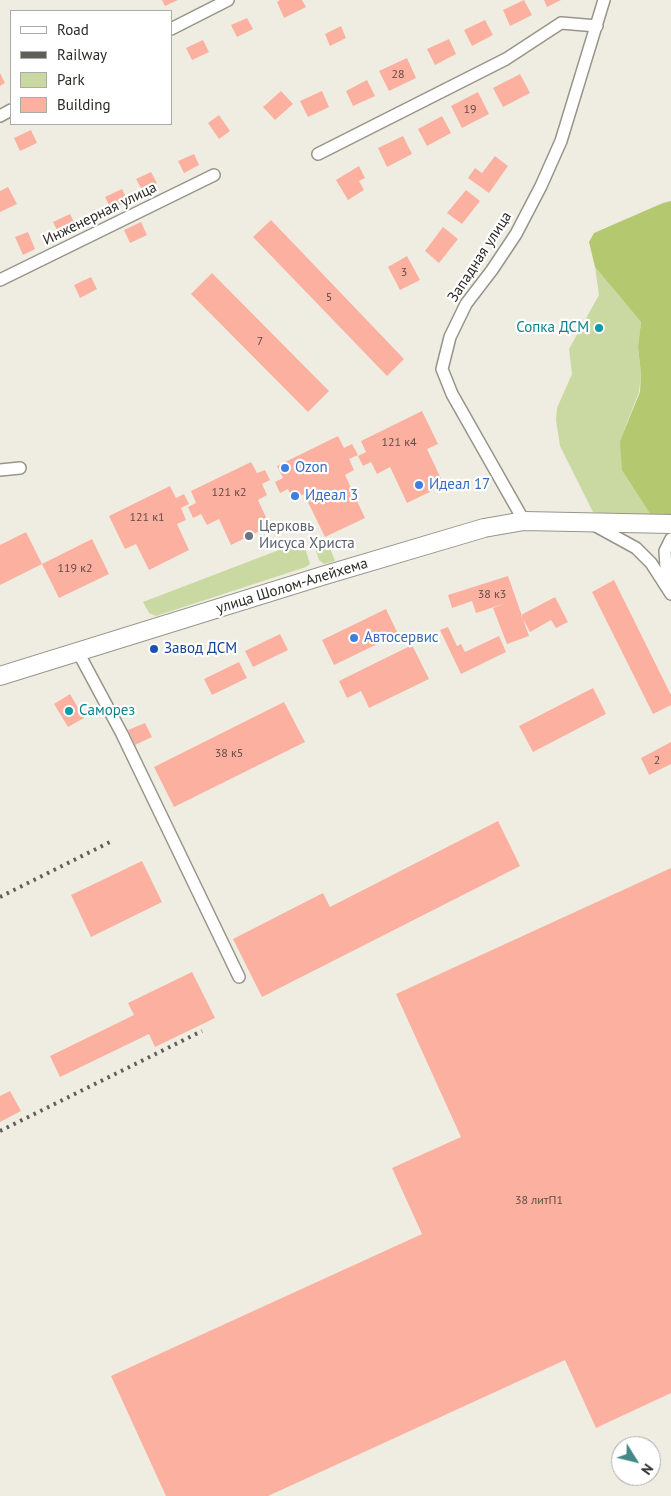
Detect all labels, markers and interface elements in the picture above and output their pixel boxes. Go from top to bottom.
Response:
legend [10,10,172,125]
text: Road [57,20,89,39]
text: Railway [57,45,107,64]
house number: 28 [391,68,405,82]
text: Park [57,70,85,89]
text: Building [57,95,111,114]
house number: 19 [463,103,477,117]
street label: Инженерная улица [40,179,160,249]
street label: Западная улица [444,208,516,306]
house number: 3 [401,266,407,280]
house number: 5 [326,291,332,305]
place label: Сопка ДСМ [516,319,589,337]
marker: Сопка ДСМ [593,322,605,334]
house number: 7 [257,335,263,349]
house number: 121 к4 [381,436,417,450]
place label: Ozon [295,459,328,477]
marker: Ozon [279,462,291,474]
place label: Идеал 17 [429,476,490,494]
marker: Идеал 17 [413,479,425,491]
house number: 121 к2 [211,486,247,500]
place label: Идеал 3 [305,487,358,505]
marker: Идеал 3 [289,490,301,502]
house number: 121 к1 [129,511,165,525]
place label: Церковь Иисуса Христа [259,518,355,553]
marker: Церковь Иисуса Христа [243,530,255,542]
street label: улица Шолом-Алейхема [214,554,370,618]
house number: 119 к2 [57,562,93,576]
house number: 38 к3 [478,588,506,602]
place label: Автосервис [364,629,439,647]
marker: Автосервис [348,632,360,644]
place label: Завод ДСМ [164,640,237,658]
marker: Завод ДСМ [148,643,160,655]
place label: Саморез [79,702,135,720]
marker: Саморез [63,705,75,717]
house number: 38 к5 [215,747,243,761]
house number: 2 [654,754,660,768]
house number: 38 литП1 [515,1194,563,1208]
north arrow [611,1436,661,1486]
text: N [637,1460,657,1478]

